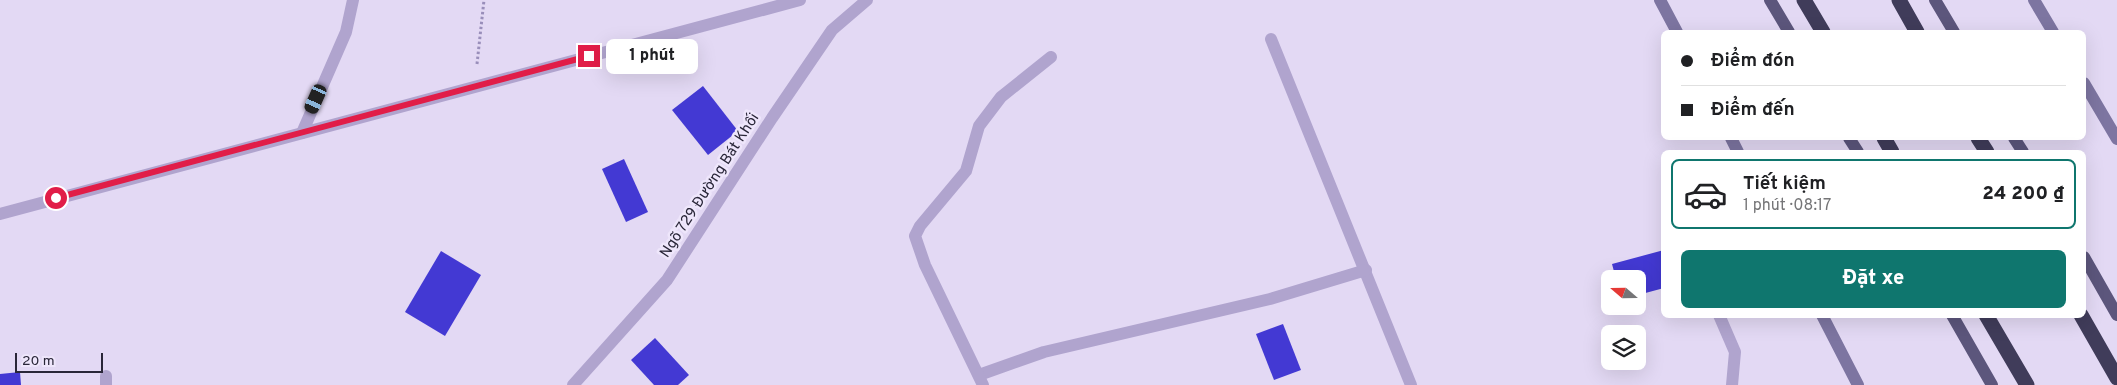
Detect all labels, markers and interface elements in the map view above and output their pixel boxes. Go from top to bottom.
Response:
callout: 1 phút [606,38,699,74]
route end [578,45,600,67]
text: 1 phút [629,46,675,66]
text: Điểm đón [1711,49,1795,73]
car [303,82,328,116]
text: Điểm đến [1711,98,1795,122]
street label: Ngõ 729 Đường Bát Khối [656,109,764,262]
icon: car [1683,172,1728,217]
text: Tiết kiệm [1743,172,1826,196]
text: 24 200 ₫ [1982,182,2064,206]
route start [45,187,67,209]
text: 1 phút · 08:17 [1743,196,1831,216]
button: Đặt xe [1681,250,2066,308]
north arrow [1601,270,1646,315]
map controls [1601,270,1646,370]
button: layers [1601,325,1646,370]
scale bar [15,350,102,373]
text: 20 m [22,353,55,370]

